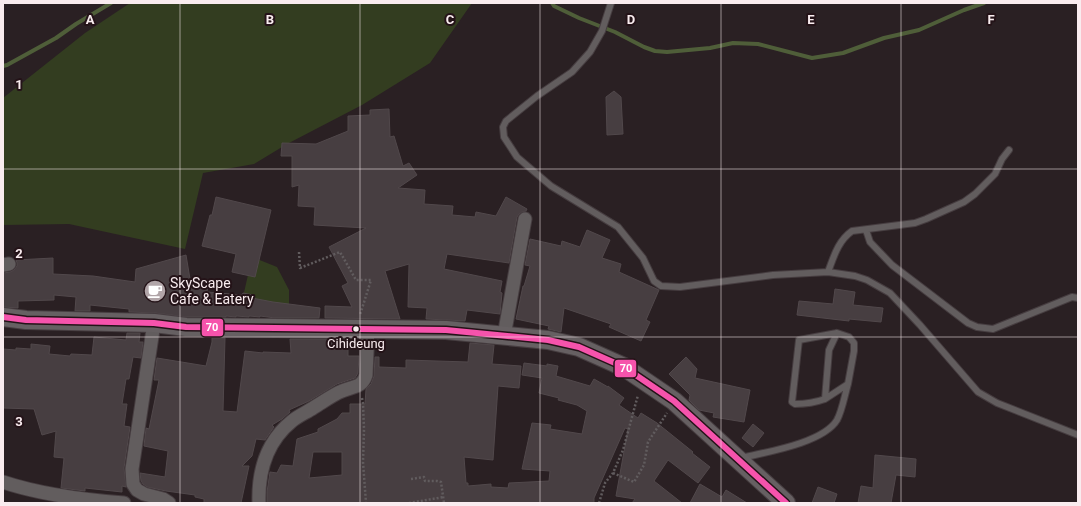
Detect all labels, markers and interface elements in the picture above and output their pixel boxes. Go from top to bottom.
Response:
text: A [86,12,95,27]
text: B [266,12,274,27]
text: C [446,12,455,27]
text: D [627,12,635,27]
text: E [807,12,815,27]
text: F [987,12,995,27]
text: 1 [15,77,23,92]
text: 2 [15,246,23,261]
place label: SkyScape Cafe & Eatery [170,275,254,307]
cafe icon: SkyScape Cafe & Eatery [142,278,168,304]
line badge: 70 [201,318,224,337]
text: 70 [206,321,218,334]
marker: Cihideung [351,324,361,334]
place label: Cihideung [327,336,385,351]
line badge: 70 [614,359,637,378]
text: 70 [620,362,632,375]
text: 3 [15,414,23,429]

